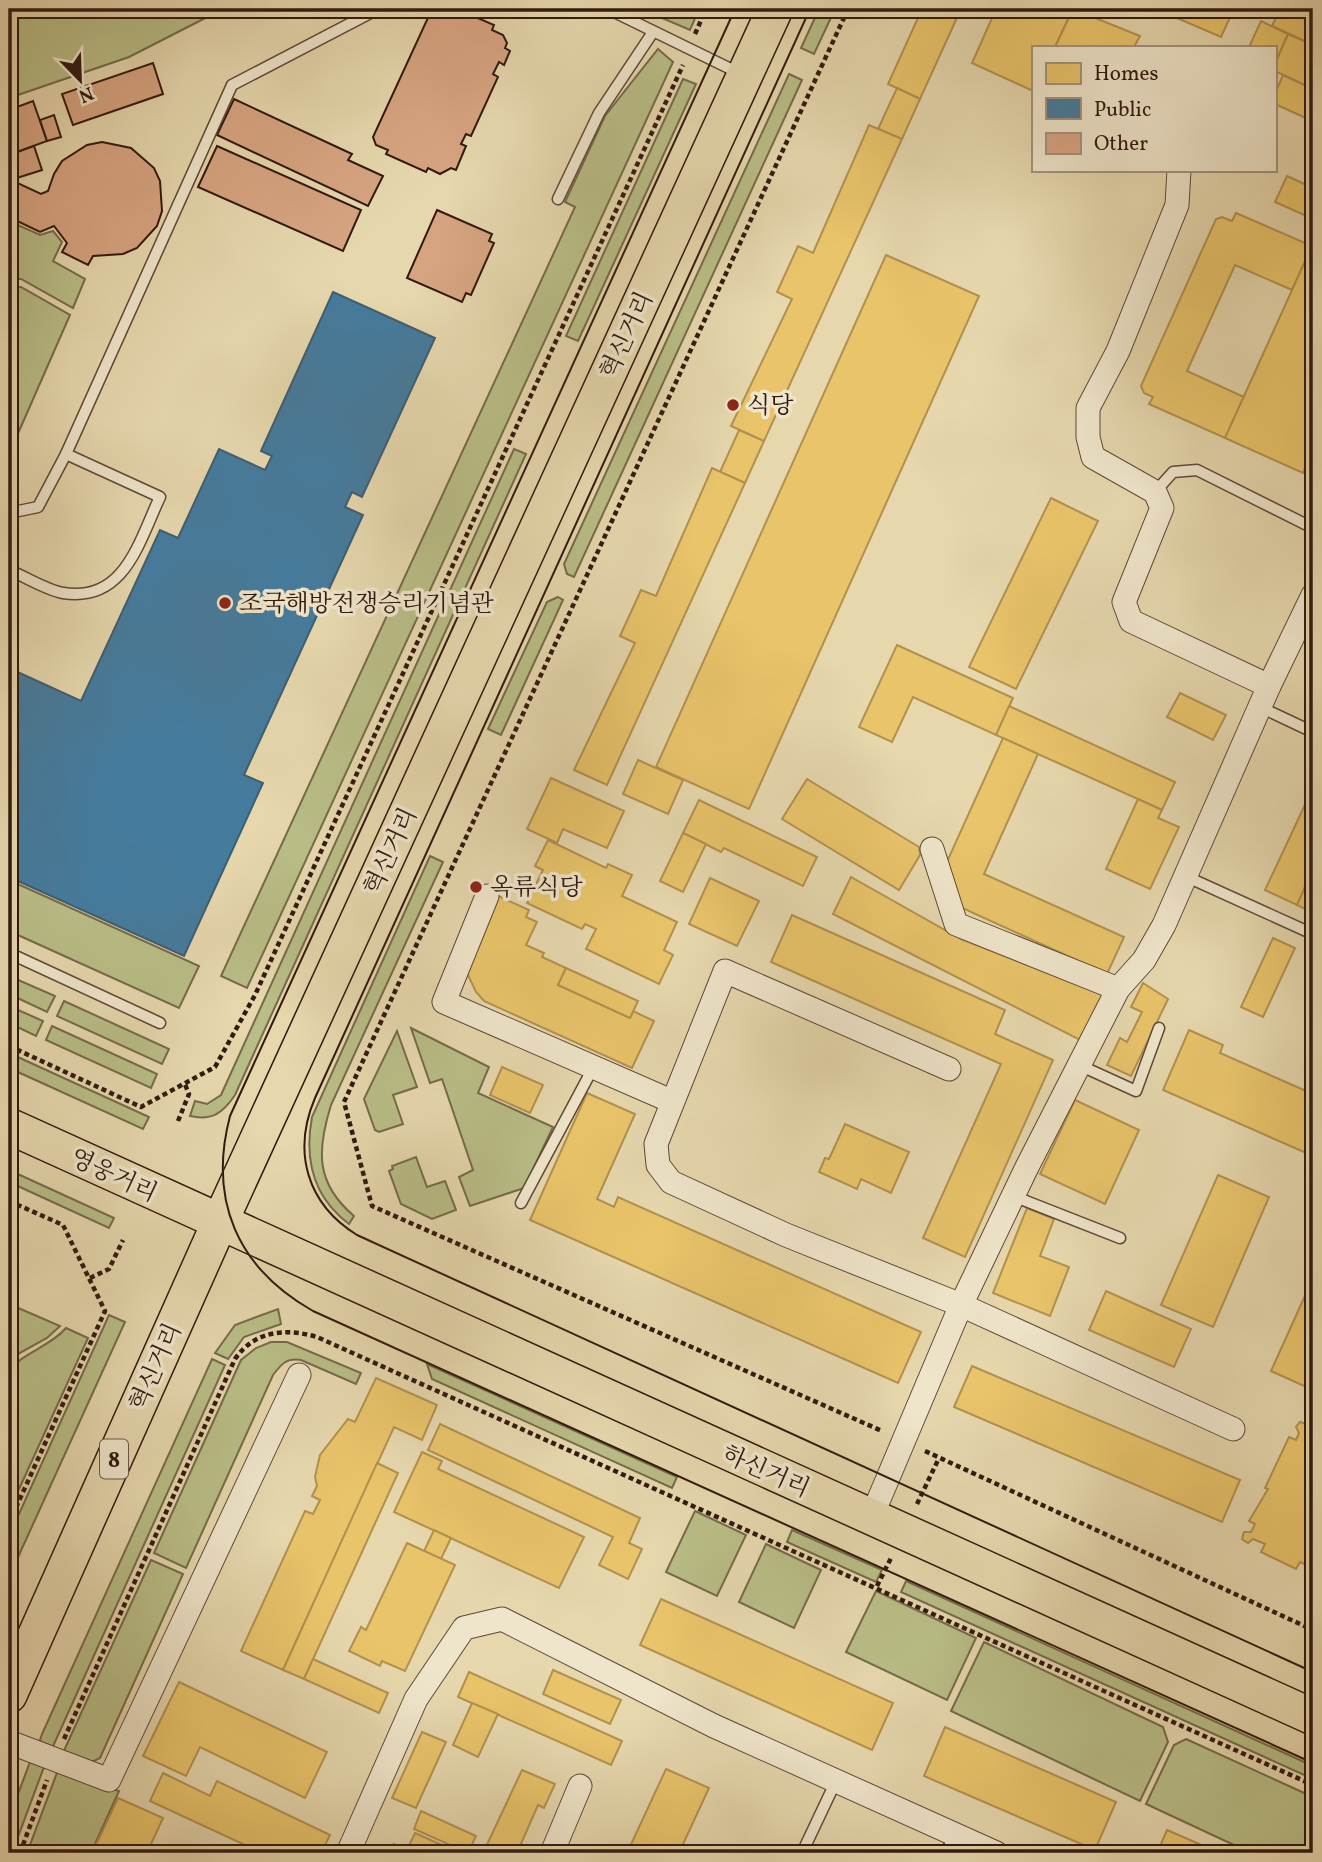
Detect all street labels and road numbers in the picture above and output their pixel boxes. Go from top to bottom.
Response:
street label: 혁신거리 [593,287,663,385]
street label: 혁신거리 [357,803,427,901]
street label: 영웅거리 [64,1142,162,1212]
street label: 혁신거리 [122,1319,191,1417]
street label: 하신거리 [716,1438,814,1507]
road number: 8 [100,1440,128,1478]

